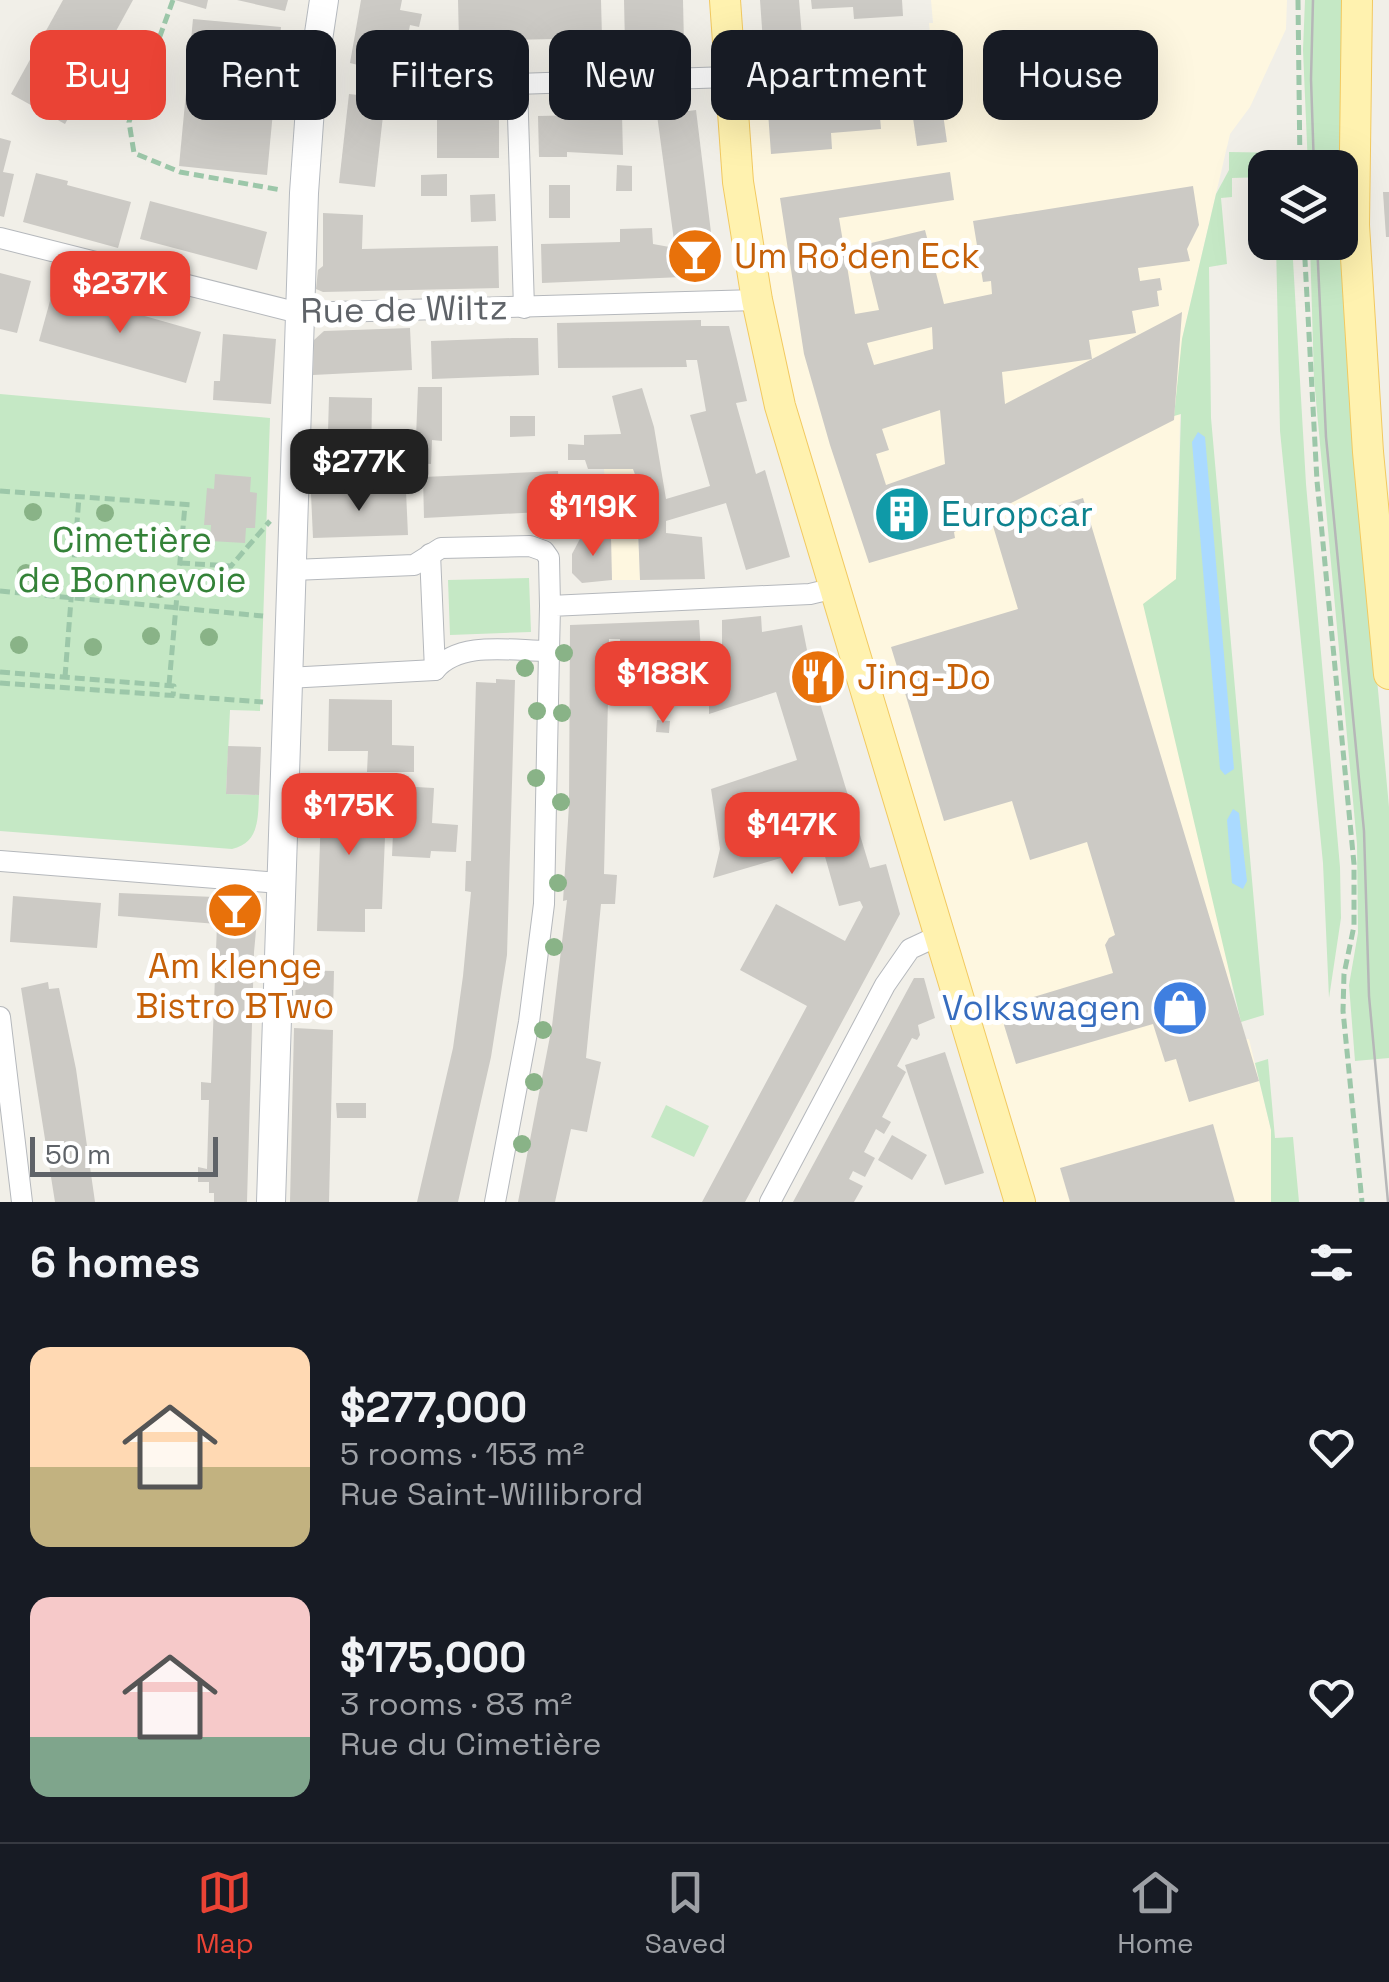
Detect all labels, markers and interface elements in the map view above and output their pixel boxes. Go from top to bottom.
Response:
chip: Buy [30,30,166,120]
chip: Rent [186,30,336,120]
chip: Filters [356,30,529,120]
chip: New [549,30,691,120]
chip: Apartment [711,30,963,120]
chip: House [983,30,1158,120]
map controls [1248,150,1358,260]
button: layers [1248,150,1358,260]
bar icon: Um Ro'den Eck [665,226,725,286]
place label: Um Ro'den Eck [734,234,980,278]
pin: $237K [50,251,190,336]
text: $237K [72,263,168,303]
street label: Rue de Wiltz [300,285,508,333]
pin: $277K [289,429,429,514]
text: $277K [312,441,406,481]
pin: $119K [523,474,663,559]
building icon: Europcar [872,484,932,544]
text: $119K [549,486,637,526]
place label: Europcar [941,492,1093,536]
park label: Cimetière de Bonnevoie [17,518,247,602]
pin: $188K [593,641,733,726]
restaurant icon: Jing-Do [788,647,848,707]
text: $188K [617,653,709,693]
place label: Jing-Do [857,655,991,699]
pin: $175K [279,773,419,858]
text: $175K [304,785,394,825]
pin: $147K [722,792,862,877]
text: $147K [747,804,837,844]
bar icon: Am klenge Bistro BTwo [205,880,265,940]
place label: Am klenge Bistro BTwo [136,944,334,1028]
shop icon: Volkswagen [1150,978,1210,1038]
place label: Volkswagen [942,986,1141,1030]
scale bar [30,1132,218,1176]
text: 50 m [45,1136,111,1172]
icon: filters [1304,1235,1359,1290]
text: 6 homes [30,1236,200,1289]
text: $277,000 [340,1381,527,1434]
icon: home [110,1387,230,1507]
icon: heart [1304,1420,1359,1475]
text: 5 rooms · 153 m² [340,1434,585,1474]
text: Rue Saint-Willibrord [340,1474,643,1514]
text: $175,000 [340,1631,526,1684]
icon: home [110,1637,230,1757]
icon: heart [1304,1670,1359,1725]
text: 3 rooms · 83 m² [340,1684,572,1724]
text: Rue du Cimetière [340,1724,602,1764]
tab: Map [195,1865,254,1961]
tab: Saved [645,1865,726,1961]
tab: Home [1117,1865,1194,1961]

